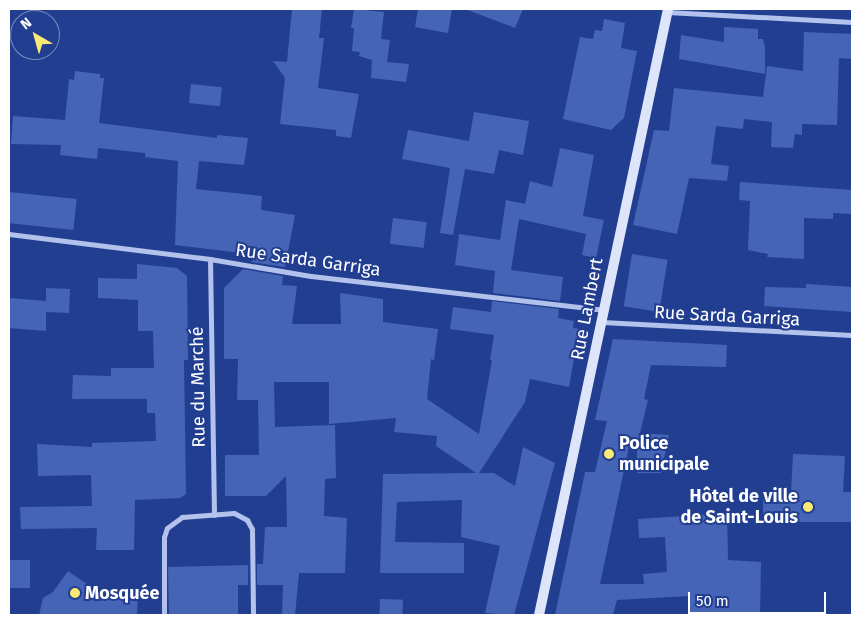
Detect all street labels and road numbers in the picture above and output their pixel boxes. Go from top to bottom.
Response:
street label: Rue Sarda Garriga [234,239,382,281]
street label: Rue Lambert [566,256,608,362]
street label: Rue Sarda Garriga [653,301,801,331]
street label: Rue du Marché [186,326,210,448]

